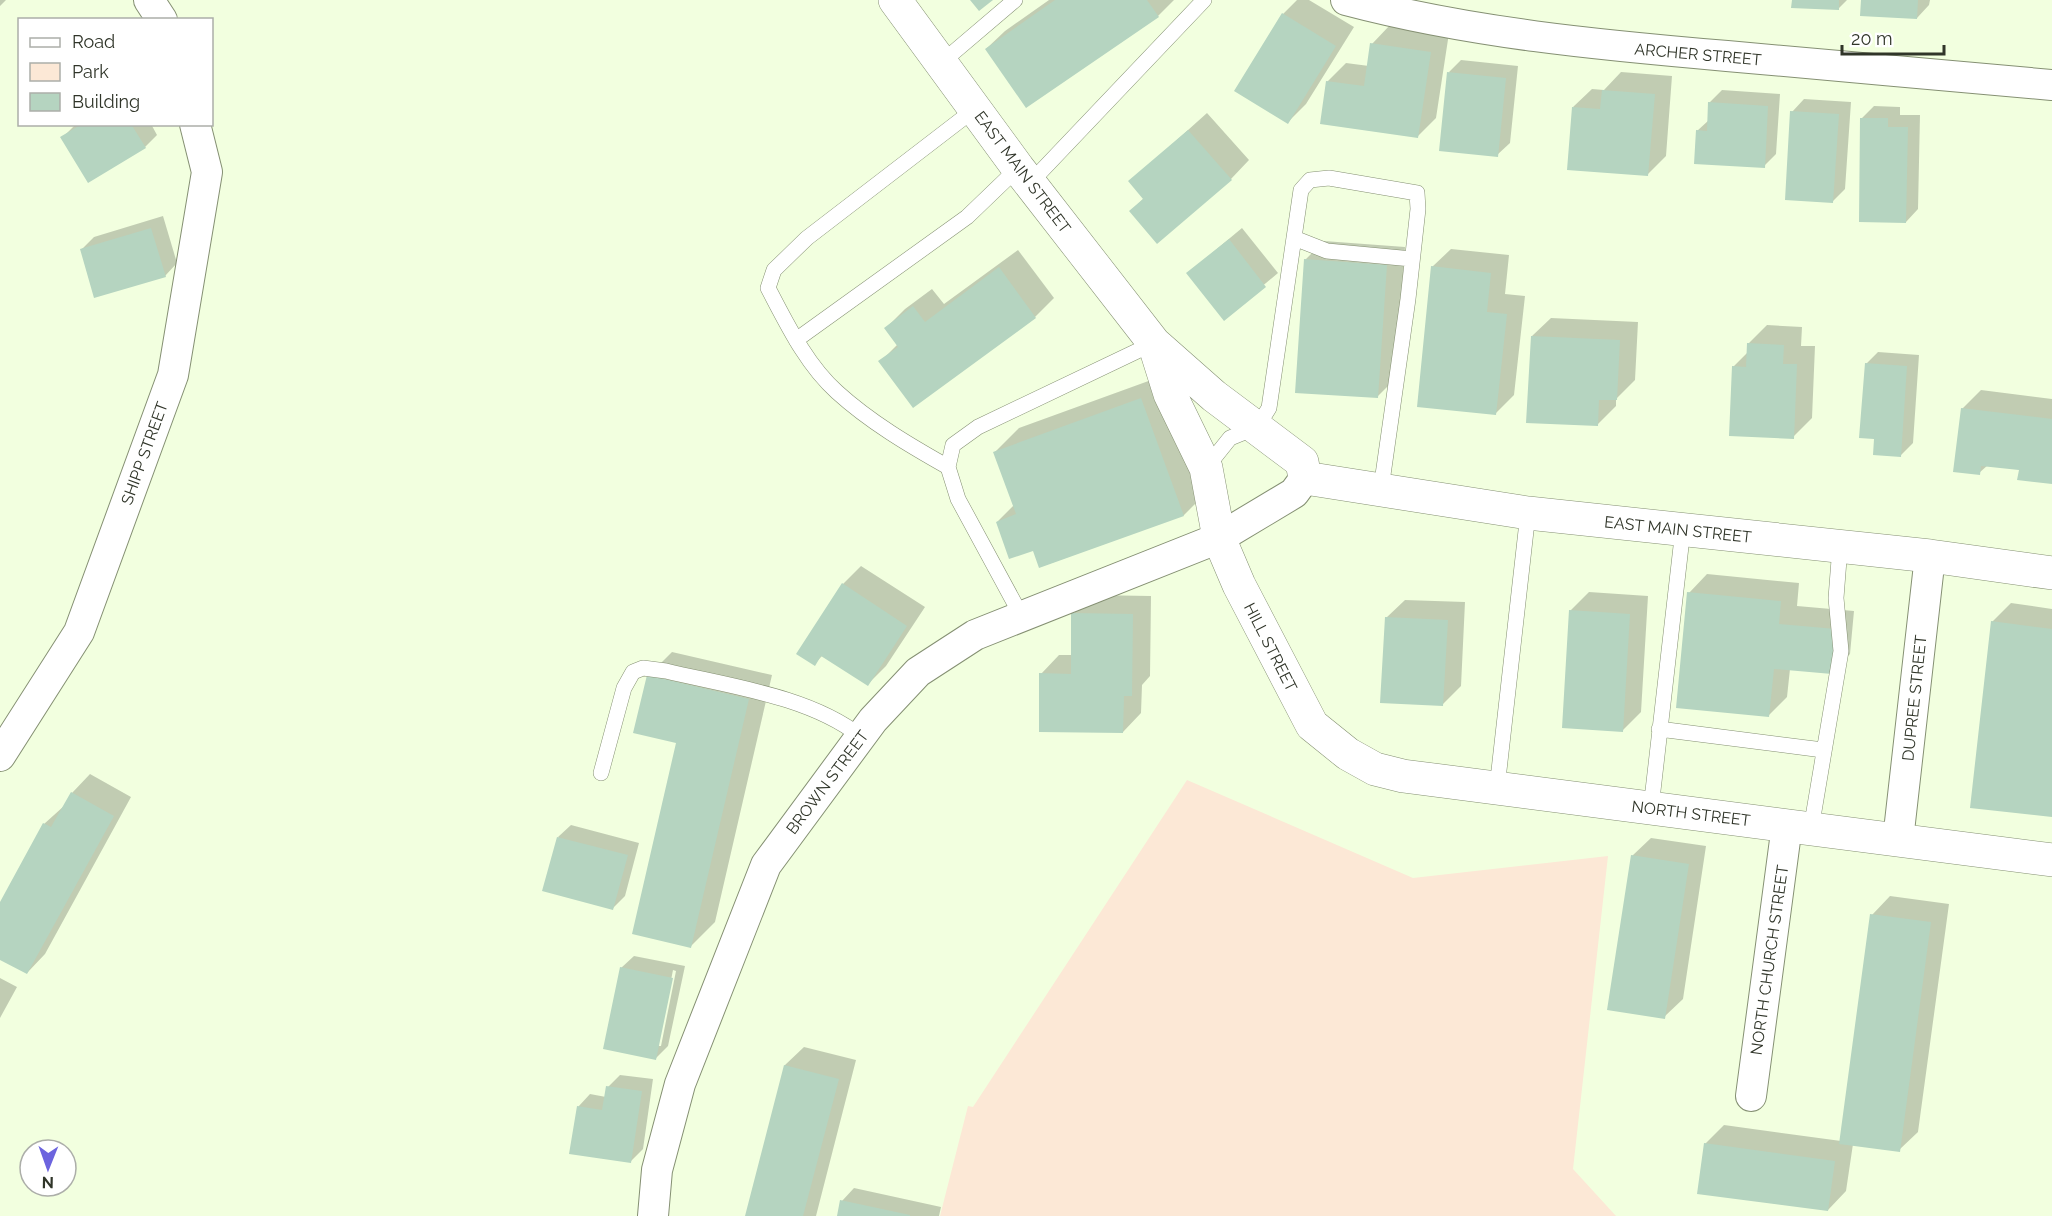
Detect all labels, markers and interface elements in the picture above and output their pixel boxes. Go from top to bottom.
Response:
legend [18,18,213,126]
scale bar [1842,18,1944,56]
text: 20 m [1851,28,1893,49]
text: Road [72,31,115,52]
street label: ARCHER STREET [1634,39,1763,70]
text: Park [72,61,109,82]
text: Building [72,91,140,112]
street label: EAST MAIN STREET [971,108,1075,237]
street label: SHIPP STREET [117,399,172,507]
street label: EAST MAIN STREET [1603,512,1753,547]
street label: HILL STREET [1240,600,1301,695]
street label: DUPREE STREET [1898,634,1931,762]
street label: BROWN STREET [782,726,873,838]
street label: NORTH STREET [1630,797,1752,830]
street label: NORTH CHURCH STREET [1747,864,1792,1056]
north arrow [18,1138,78,1198]
text: N [41,1173,54,1192]

